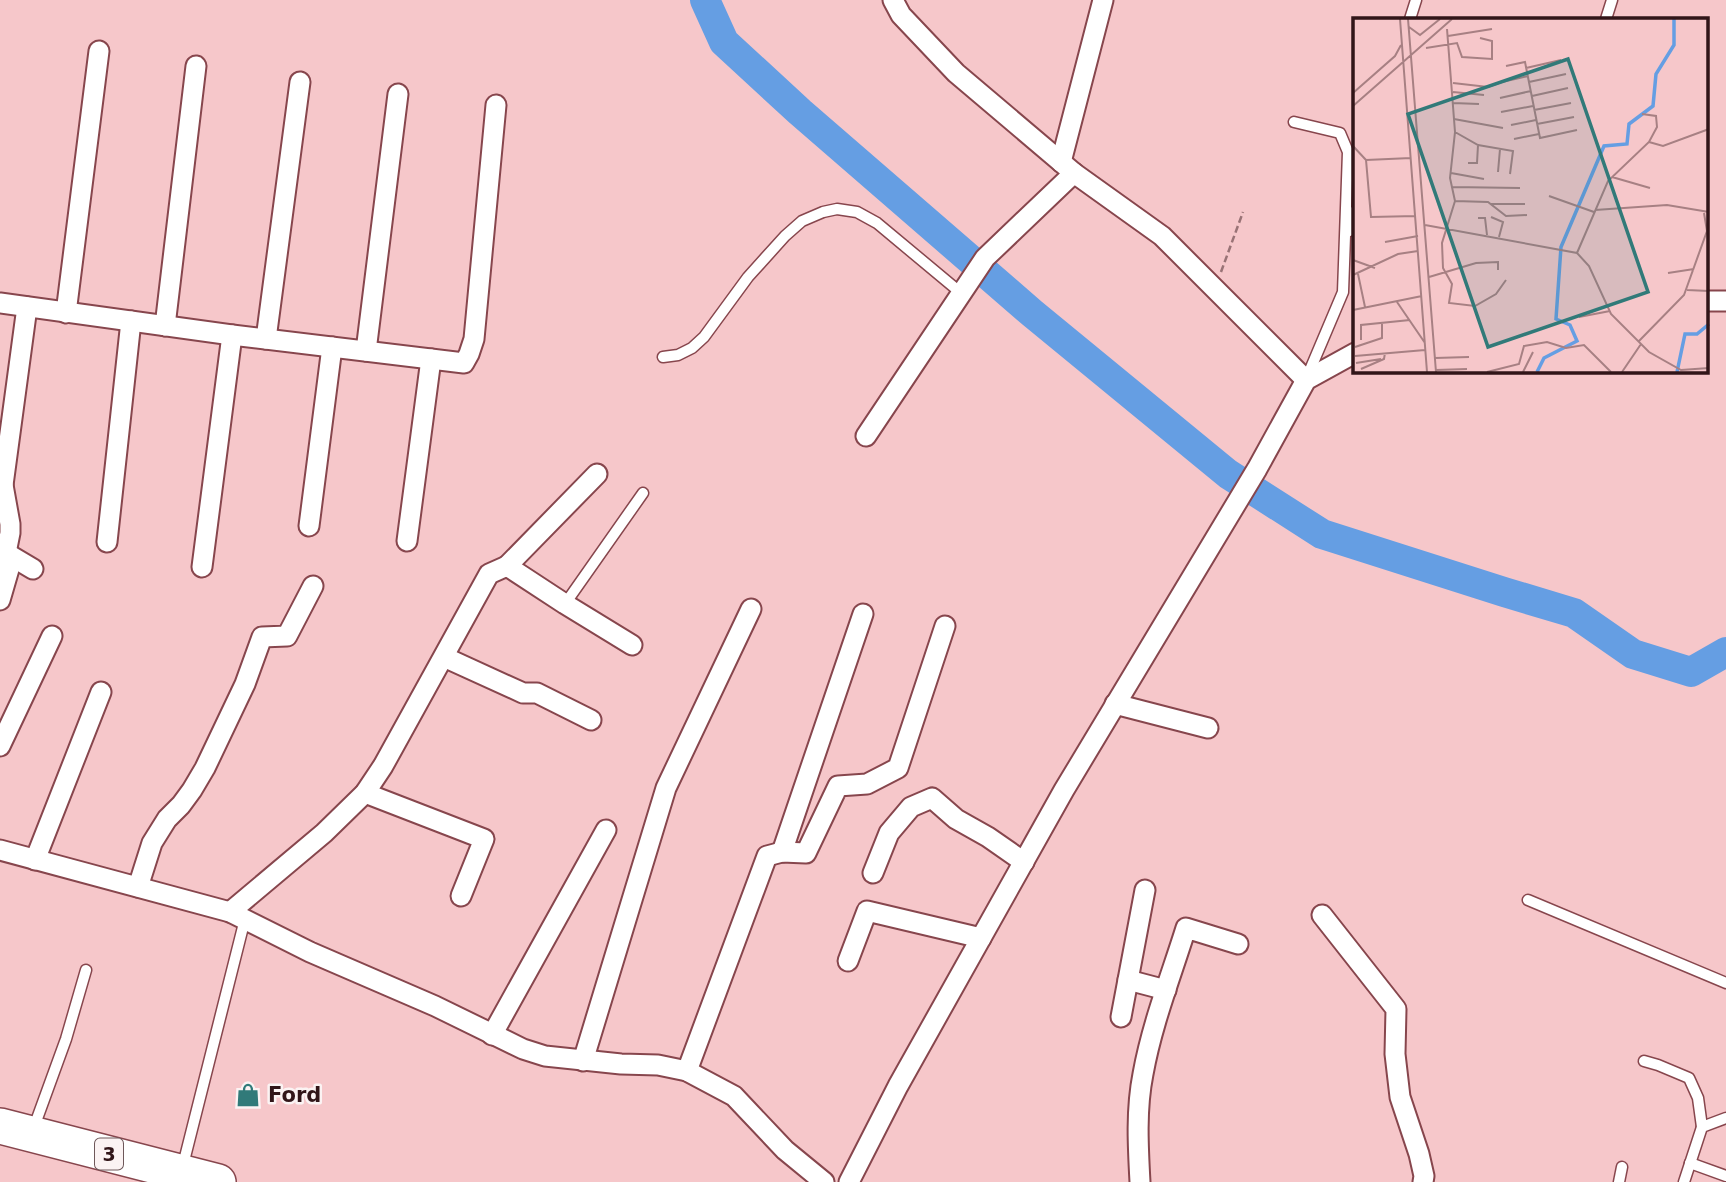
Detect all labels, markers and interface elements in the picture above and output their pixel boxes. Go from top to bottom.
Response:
inset map [1353,18,1708,373]
shop icon: Ford [234,1081,262,1109]
place label: Ford [268,1083,321,1107]
road number: 3 [95,1138,123,1170]

